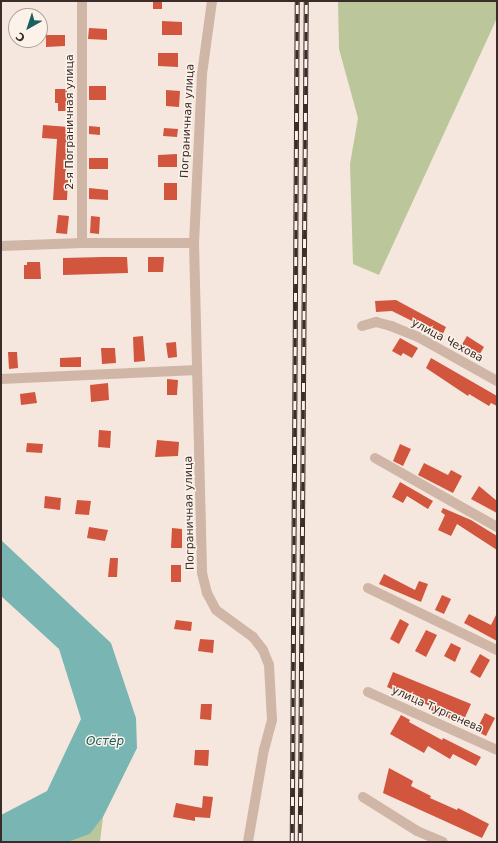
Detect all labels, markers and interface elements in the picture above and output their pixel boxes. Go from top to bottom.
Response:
north arrow [8,8,48,48]
text: С [14,29,28,45]
street label: 2-я Пограничная улица [63,54,77,190]
street label: Пограничная улица [178,64,198,178]
street label: улица Чехова [409,317,485,365]
street label: Пограничная улица [182,456,198,570]
street label: улица Тургенева [389,684,485,736]
water label: Остёр [86,735,124,749]

